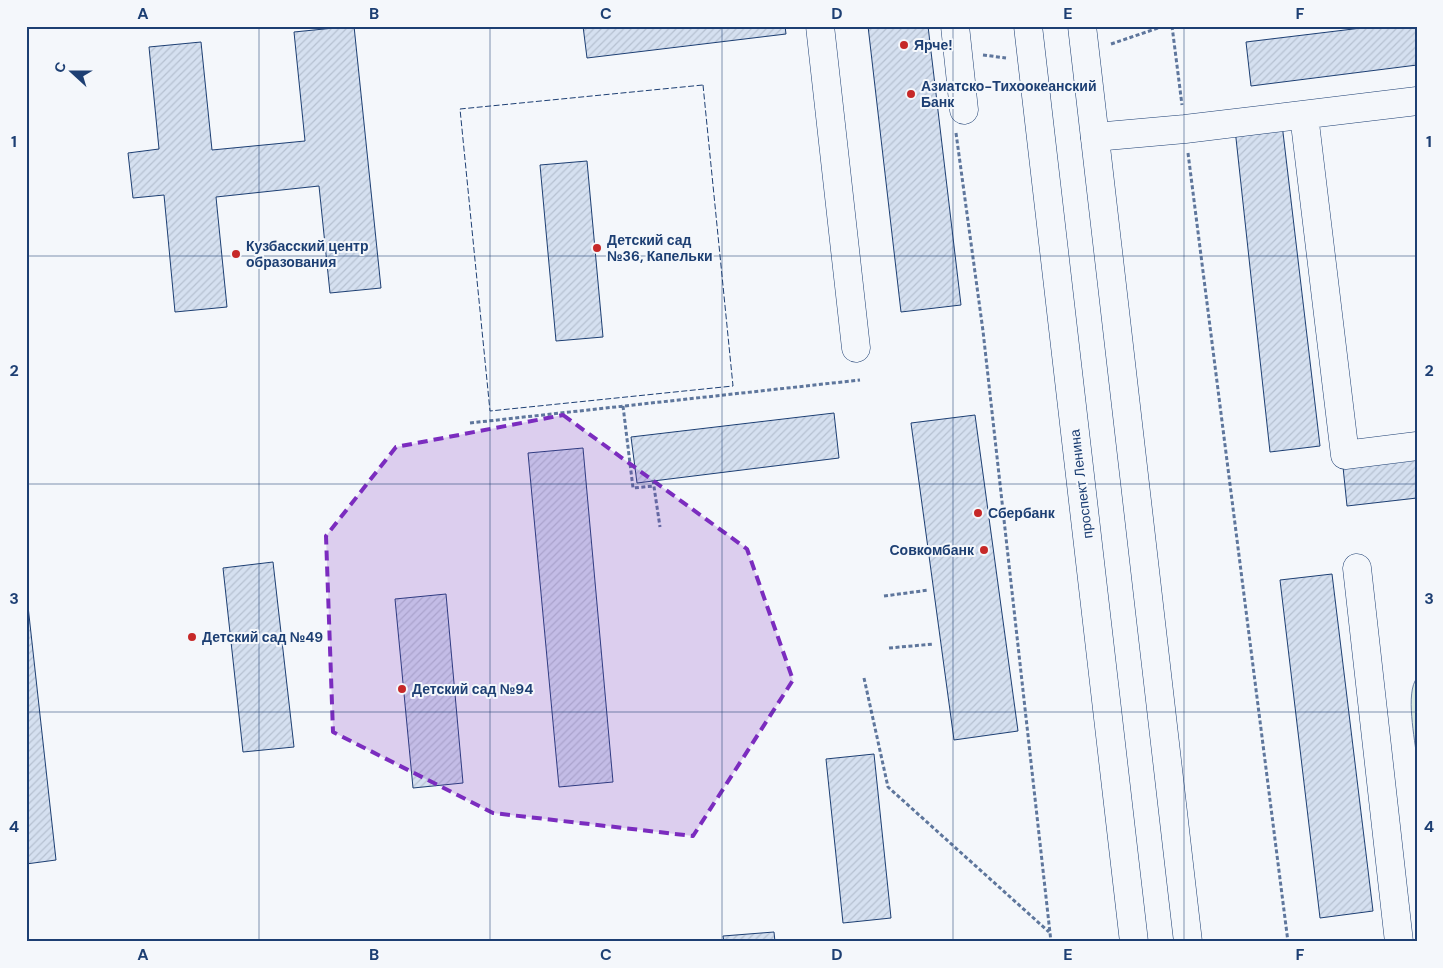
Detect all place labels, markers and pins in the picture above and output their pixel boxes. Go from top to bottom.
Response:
place label: Ярче! [914,36,953,54]
marker: Ярче! [898,39,910,51]
place label: Азиатско-Тихоокеанский Банк [921,77,1097,111]
marker: Азиатско-Тихоокеанский Банк [905,88,917,100]
place label: Детский сад №36, Капельки [607,231,713,265]
place label: Кузбасский центр образования [246,237,369,271]
marker: Детский сад №36, Капельки [591,242,603,254]
marker: Кузбасский центр образования [230,248,242,260]
place label: Сбербанк [988,504,1056,522]
marker: Сбербанк [972,507,984,519]
place label: Совкомбанк [889,541,975,559]
marker: Совкомбанк [978,544,990,556]
place label: Детский сад №49 [202,628,323,646]
marker: Детский сад №49 [186,631,198,643]
place label: Детский сад №94 [412,680,533,698]
marker: Детский сад №94 [396,683,408,695]

